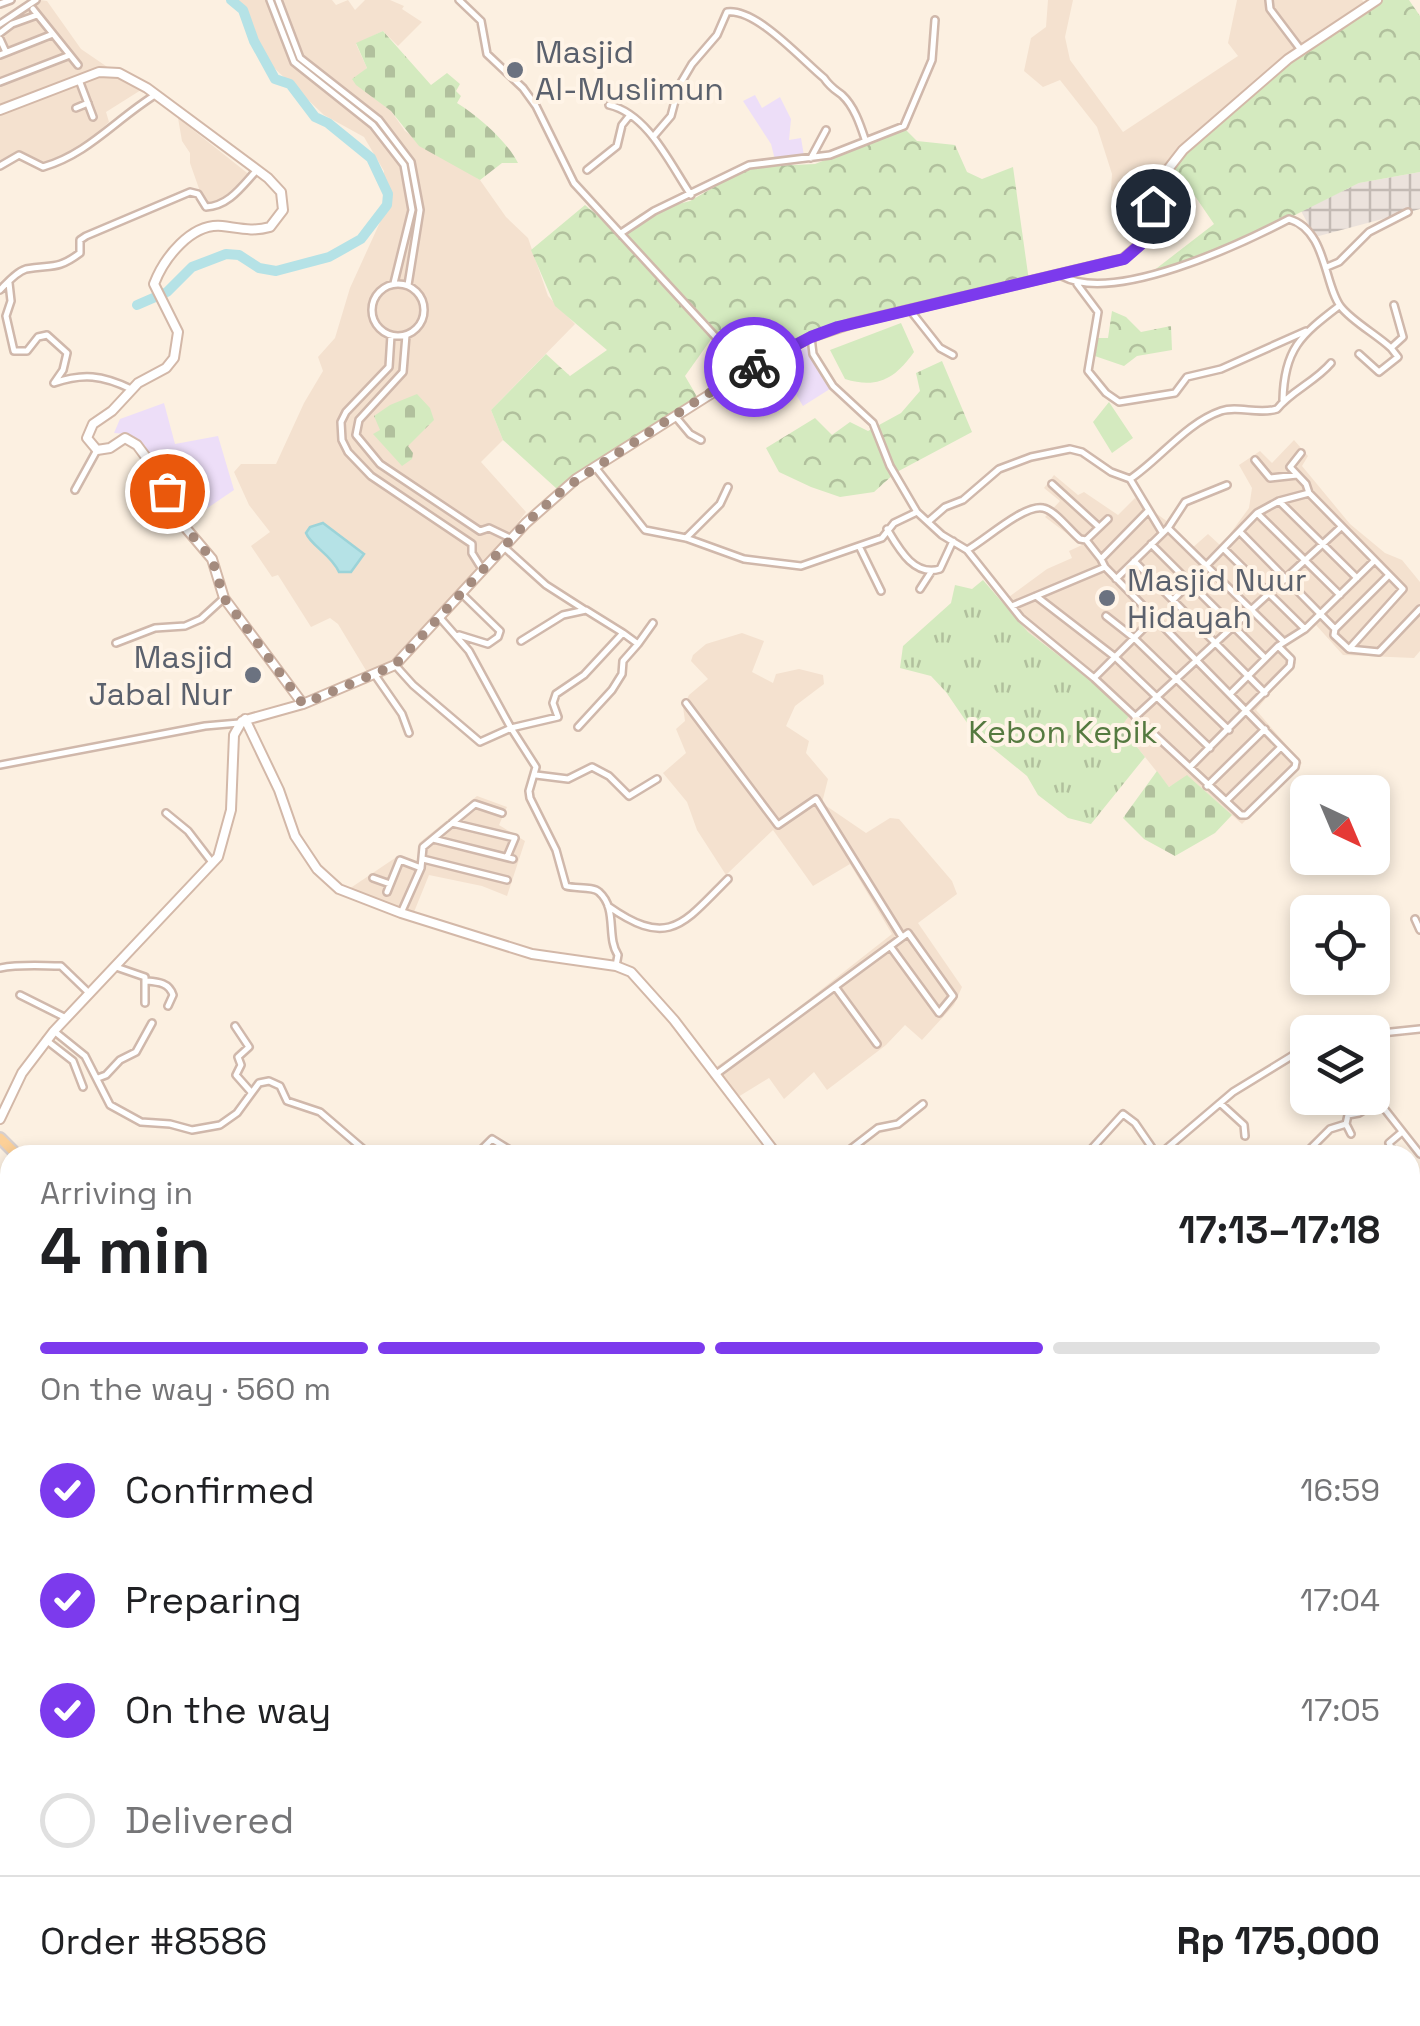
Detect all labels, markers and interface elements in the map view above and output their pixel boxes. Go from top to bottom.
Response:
place label: Masjid Al-Muslimun [535,32,724,109]
marker: Masjid Al-Muslimun [504,59,526,81]
pin [1111,164,1196,249]
icon: home [1126,179,1181,234]
courier [704,317,804,417]
icon: bike [727,340,782,395]
pin [125,449,210,534]
icon: bag [140,464,195,519]
place label: Masjid Nuur Hidayah [1127,560,1307,637]
marker: Masjid Nuur Hidayah [1096,587,1118,609]
place label: Masjid Jabal Nur [88,637,233,714]
marker: Masjid Jabal Nur [242,664,264,686]
park label: Kebon Kepik [968,712,1158,752]
north arrow [1290,775,1390,875]
map controls [1290,775,1390,1115]
button: locate [1290,895,1390,995]
button: layers [1290,1015,1390,1115]
text: Arriving in [40,1173,193,1213]
text: 17:13–17:18 [1178,1206,1380,1254]
text: 4 min [40,1209,211,1292]
text: On the way · 560 m [40,1369,331,1409]
icon: check [40,1463,95,1518]
text: Confirmed [125,1466,315,1514]
text: 16:59 [1300,1470,1380,1510]
icon: check [40,1573,95,1628]
text: Preparing [125,1576,302,1624]
text: 17:04 [1300,1580,1380,1620]
icon: check [40,1683,95,1738]
text: On the way [125,1686,331,1734]
text: 17:05 [1301,1690,1380,1730]
text: Delivered [125,1796,294,1844]
text: Order #8586 [40,1917,267,1965]
text: Rp 175,000 [1176,1917,1380,1965]

